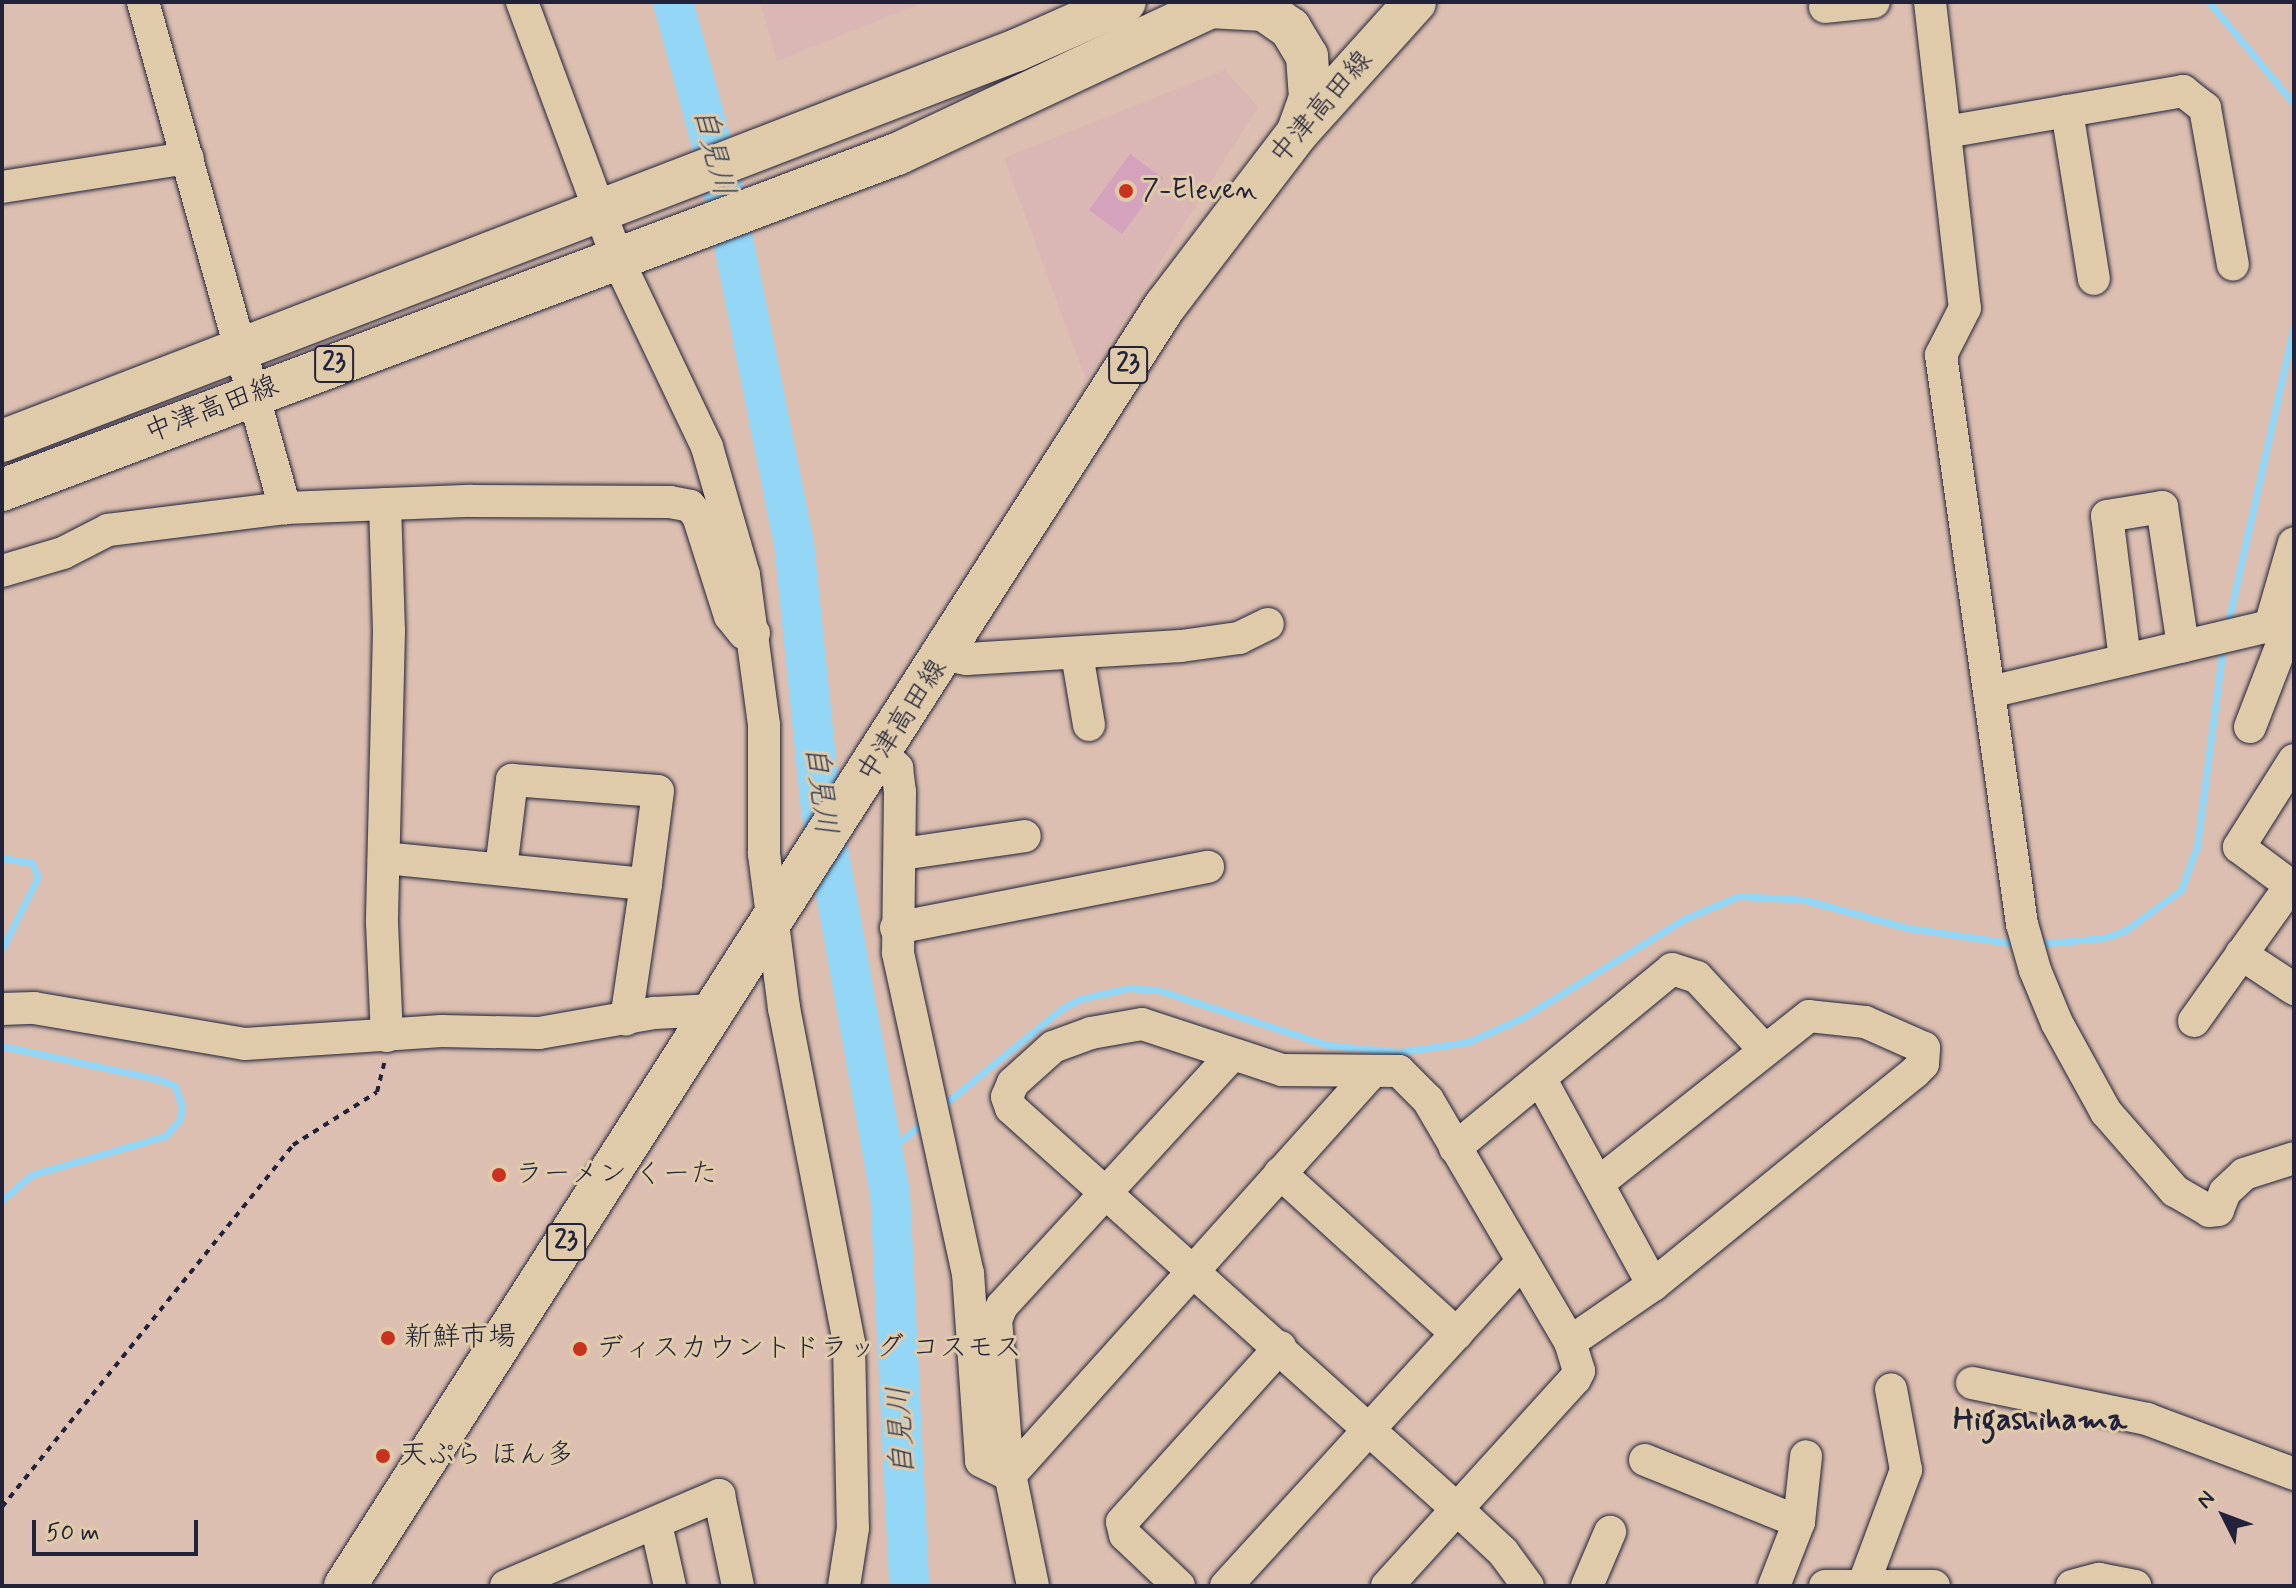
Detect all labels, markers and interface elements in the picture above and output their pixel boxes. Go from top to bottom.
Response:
street label: 中津高田線 [1263,44,1381,172]
water label: 自見川 [685,104,741,200]
place label: 7-Eleven [1142,174,1257,208]
marker: 7-Eleven [1117,182,1135,200]
road number: 23 [314,342,354,386]
road number: 23 [1108,343,1148,387]
street label: 中津高田線 [141,369,283,451]
street label: 中津高田線 [851,653,955,789]
water label: 自見川 [797,743,843,837]
place label: ラーメン くーた [515,1158,719,1192]
marker: ラーメン くーた [490,1166,508,1184]
road number: 23 [546,1220,586,1264]
place label: 新鮮市場 [404,1321,516,1355]
marker: 新鮮市場 [379,1329,397,1347]
place label: ディスカウントドラッグ コスモス [596,1332,1024,1366]
marker: ディスカウントドラッグ コスモス [571,1340,589,1358]
water label: 自見川 [882,1385,922,1477]
district label: Higashihama [1953,1401,2127,1439]
place label: 天ぷら ほん多 [399,1439,575,1473]
marker: 天ぷら ほん多 [374,1447,392,1465]
north arrow [2184,1476,2264,1556]
text: N [2191,1485,2221,1515]
scale bar [36,1504,202,1554]
text: 50 m [46,1518,100,1549]

